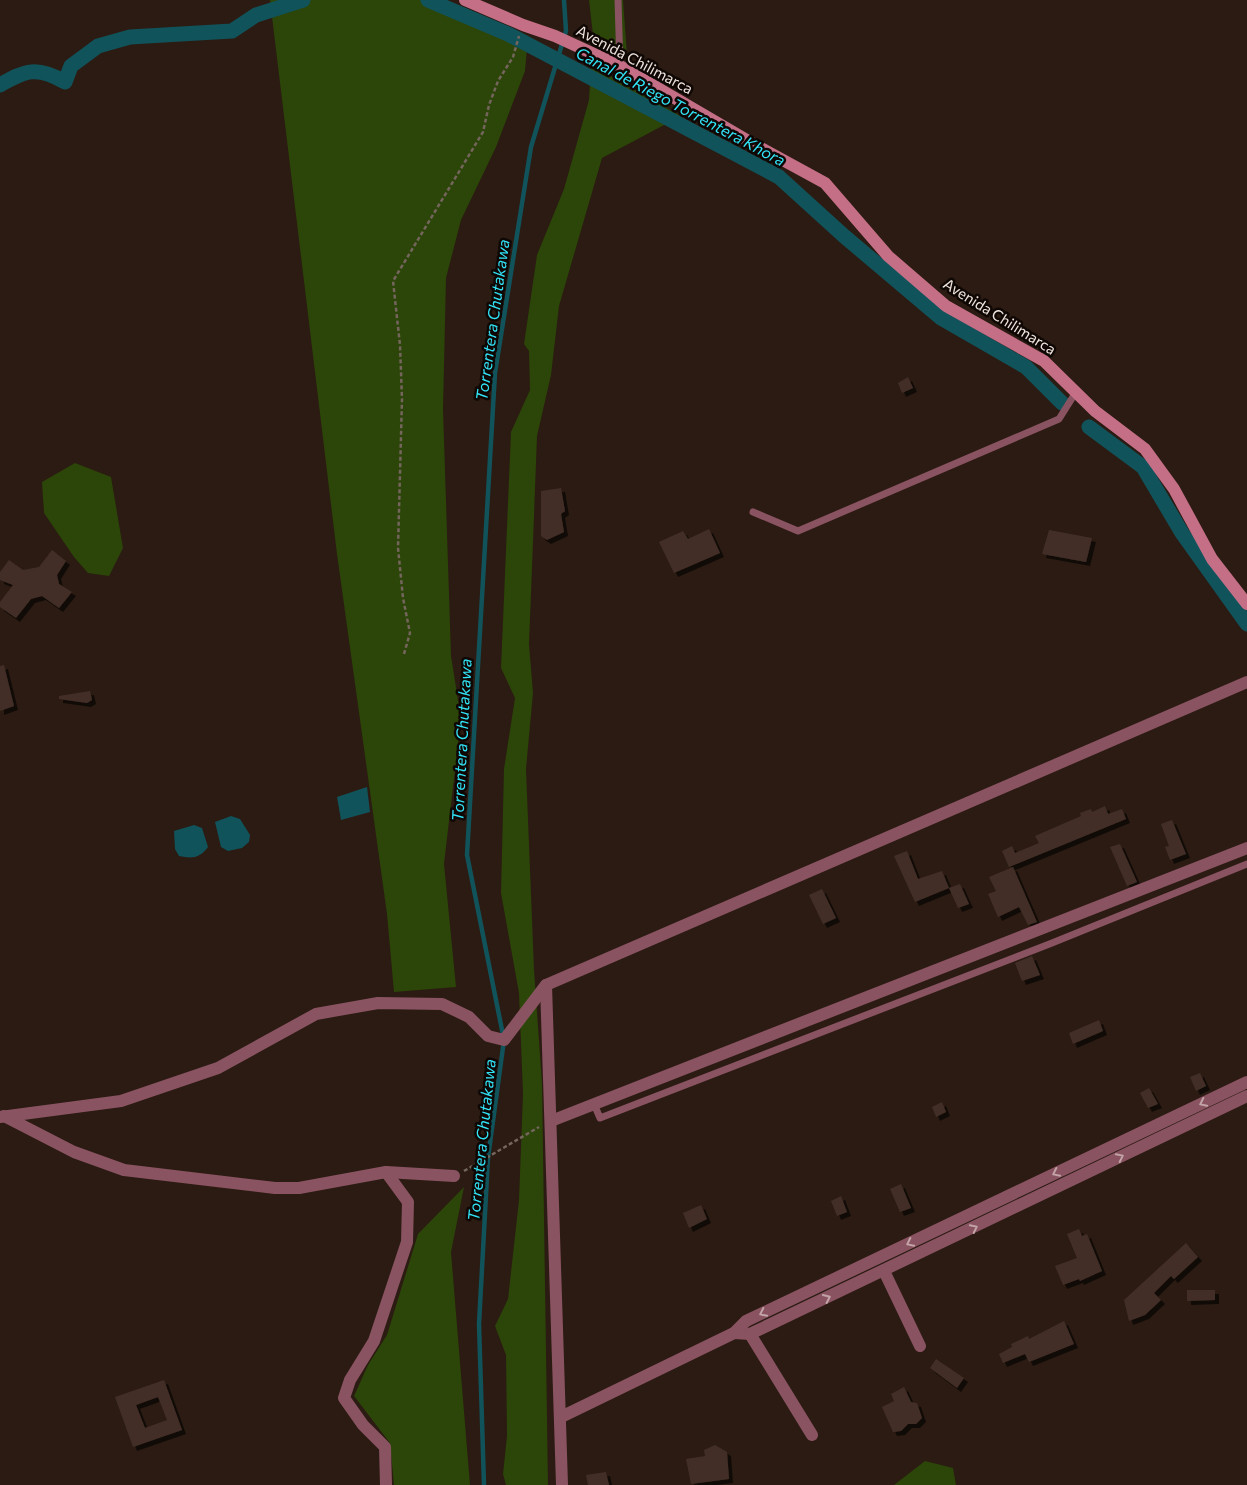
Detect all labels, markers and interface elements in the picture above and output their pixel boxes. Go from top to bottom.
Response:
street label: Avenida Chilimarca [574,21,696,97]
water label: Canal de Riego Torrentera Khora [573,43,789,169]
water label: Torrentera Chutakawa [471,238,513,402]
street label: Avenida Chilimarca [940,274,1060,358]
water label: Torrentera Chutakawa [447,658,475,822]
water label: Torrentera Chutakawa [463,1058,499,1222]
one-way arrow [1199,1097,1208,1107]
one-way arrow [1115,1153,1124,1163]
one-way arrow [1052,1167,1061,1178]
one-way arrow [969,1224,978,1234]
one-way arrow [906,1237,915,1248]
one-way arrow [822,1294,831,1304]
one-way arrow [759,1307,768,1318]

